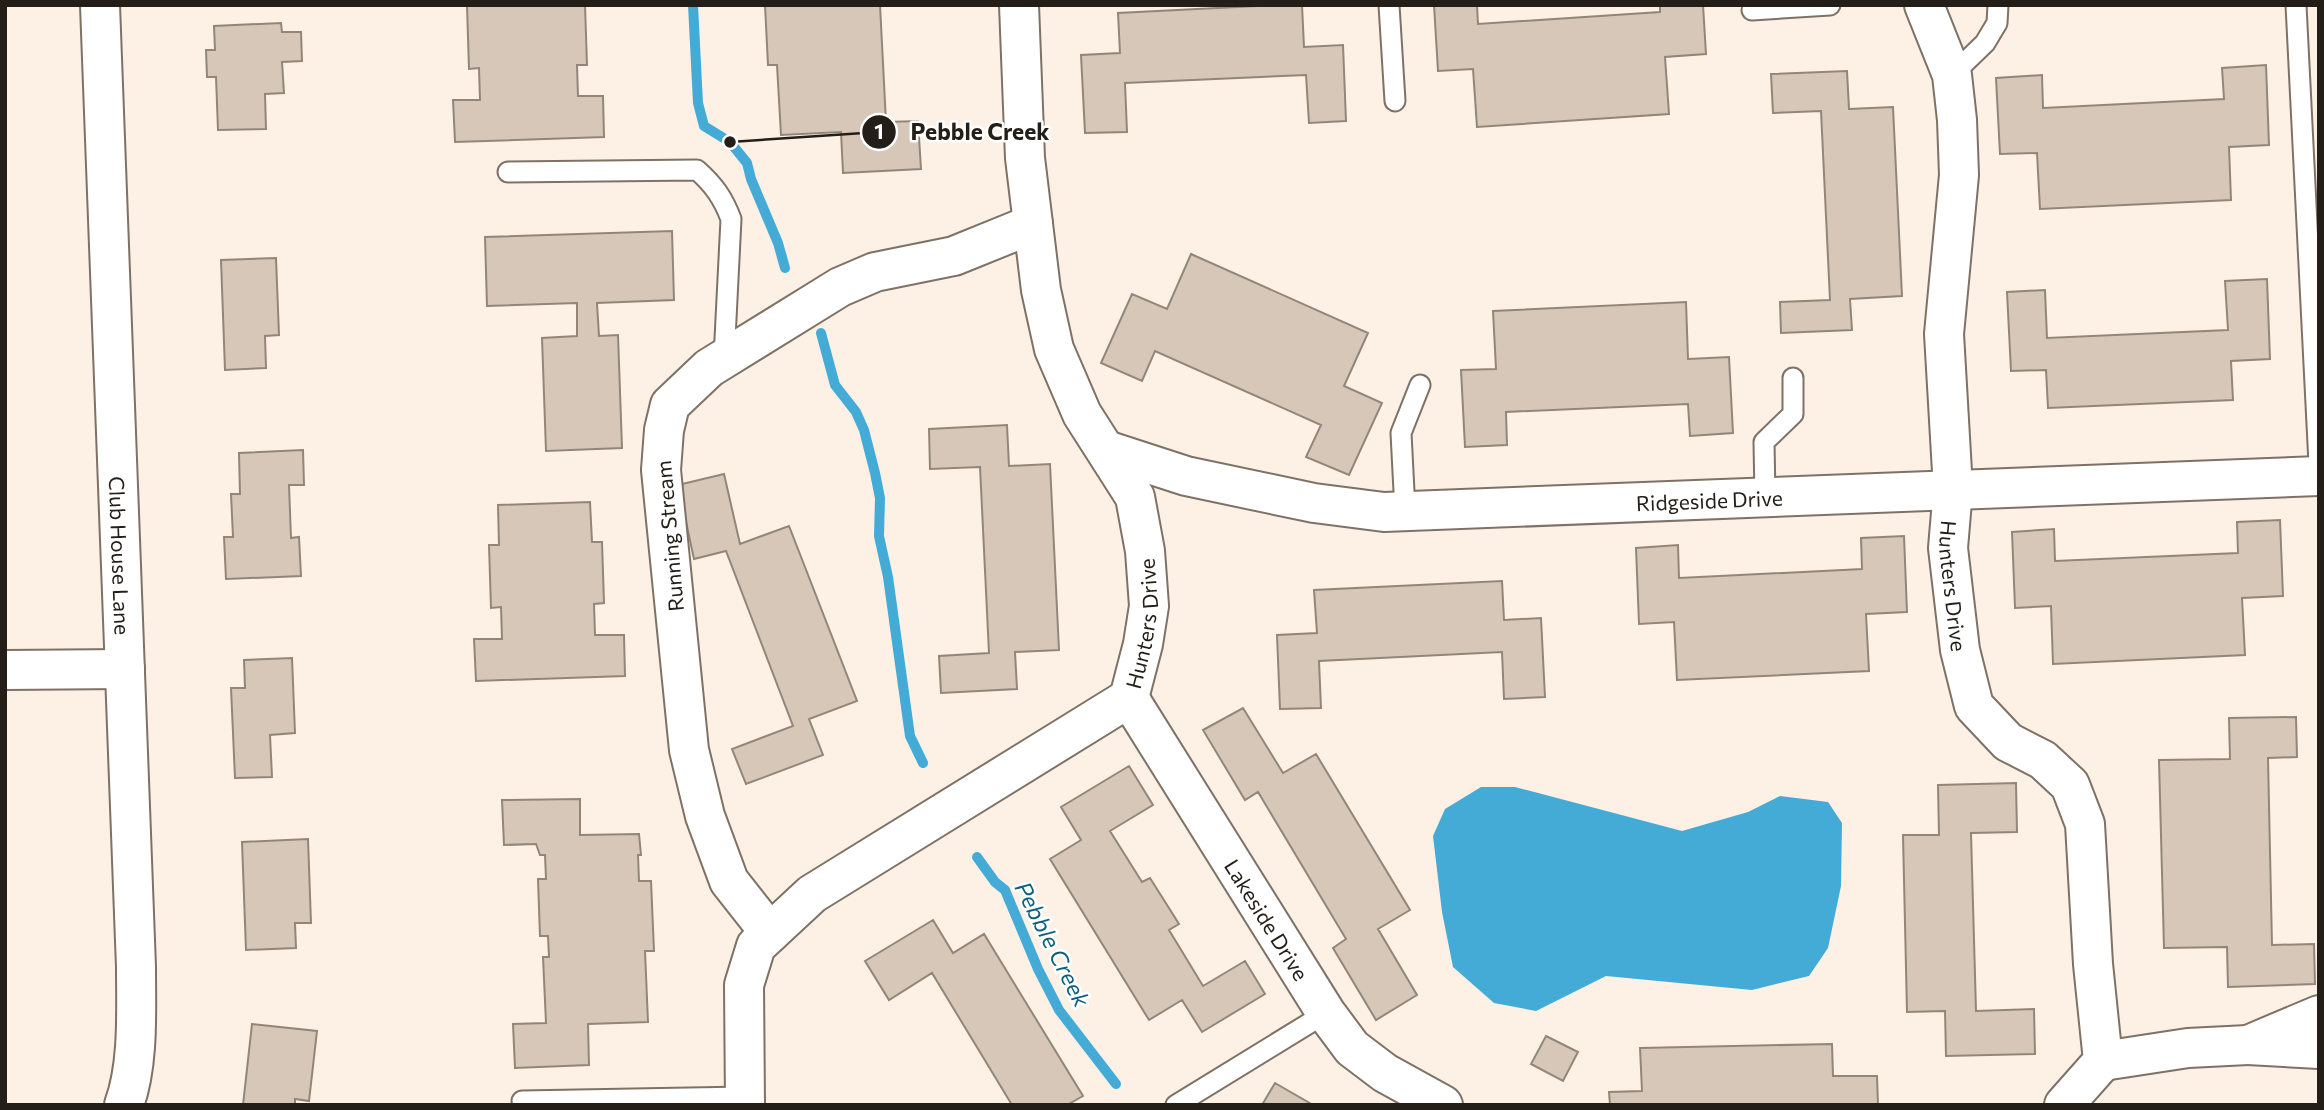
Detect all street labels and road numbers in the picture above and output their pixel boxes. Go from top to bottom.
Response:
street label: Running Stream [650,459,688,613]
street label: Club House Lane [105,476,136,635]
street label: Ridgeside Drive [1635,484,1783,515]
street label: Hunters Drive [1936,519,1973,653]
street label: Hunters Drive [1119,558,1162,691]
street label: Lakeside Drive [1220,854,1315,984]

